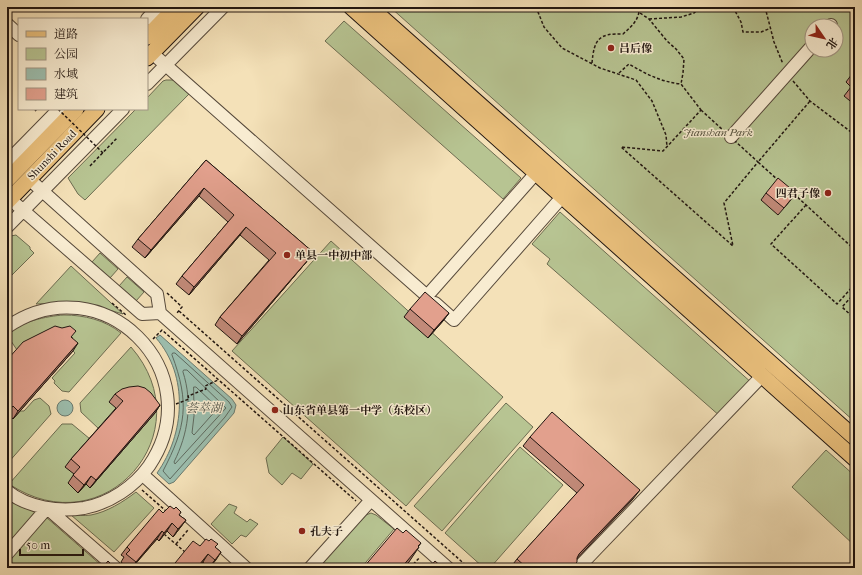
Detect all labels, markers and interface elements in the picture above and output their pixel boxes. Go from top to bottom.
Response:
legend [18,18,148,110]
north arrow [804,18,844,58]
text: 道路 [54,27,78,41]
text: 北 [823,35,840,52]
place label: 吕后像 [619,42,653,55]
marker: 吕后像 [606,43,616,53]
text: 公园 [54,47,78,61]
text: 水域 [54,67,78,81]
text: 建筑 [54,87,78,101]
park label: Jianshan Park [683,126,753,139]
street label: Shunshi Road [25,127,80,183]
place label: 四君子像 [776,187,821,200]
marker: 四君子像 [823,188,833,198]
place label: 单县一中初中部 [295,249,373,262]
marker: 单县一中初中部 [282,250,292,260]
water label: 荟萃湖 [186,401,224,415]
place label: 山东省单县第一中学（东校区） [283,404,437,417]
marker: 山东省单县第一中学（东校区） [270,405,280,415]
place label: 孔夫子 [310,525,343,538]
marker: 孔夫子 [297,526,307,536]
scale bar [20,531,83,557]
text: 50 m [26,538,50,552]

